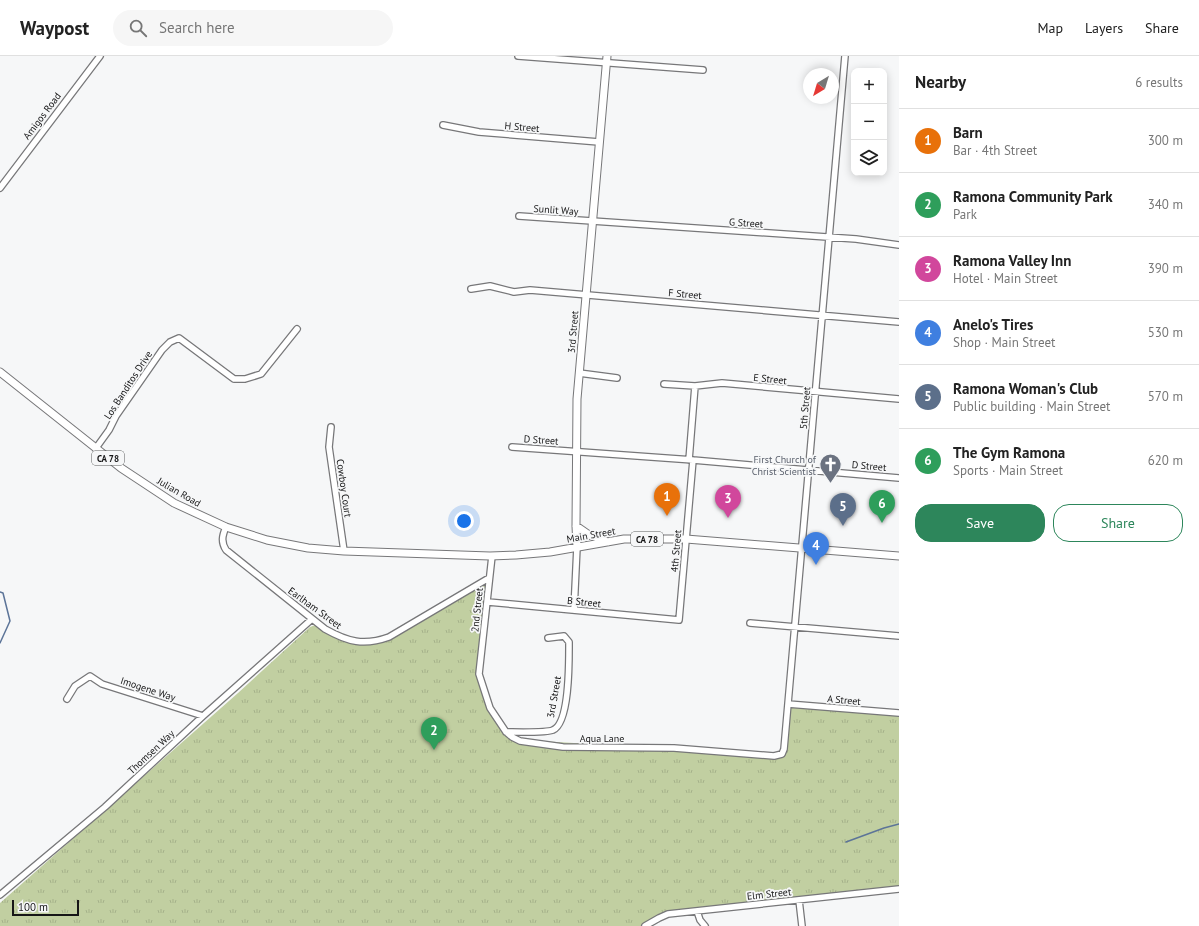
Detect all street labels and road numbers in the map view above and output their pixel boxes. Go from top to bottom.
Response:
street label: Amigos Road [20,90,64,142]
street label: H Street [504,119,541,135]
street label: Sunlit Way [533,202,579,218]
street label: G Street [728,215,764,231]
street label: F Street [668,286,703,302]
street label: 3rd Street [565,310,581,354]
street label: Los Banditos Drive [101,348,155,422]
street label: E Street [753,371,788,387]
street label: 5th Street [797,386,813,430]
street label: D Street [523,432,559,448]
road number: CA 78 [92,451,124,465]
street label: Cowboy Court [333,458,355,519]
street label: D Street [851,458,887,474]
street label: Julian Road [154,474,203,510]
street label: Main Street [566,524,617,546]
street label: 4th Street [668,529,684,573]
road number: CA 78 [631,532,663,546]
street label: Earlham Street [286,584,345,632]
street label: 2nd Street [468,587,486,633]
street label: B Street [566,594,602,610]
street label: Imogene Way [119,674,178,704]
street label: 3rd Street [544,674,564,719]
street label: A Street [827,692,862,708]
street label: Thomsen Way [125,727,177,777]
street label: Aqua Lane [580,732,624,745]
street label: Elm Street [746,885,792,903]

